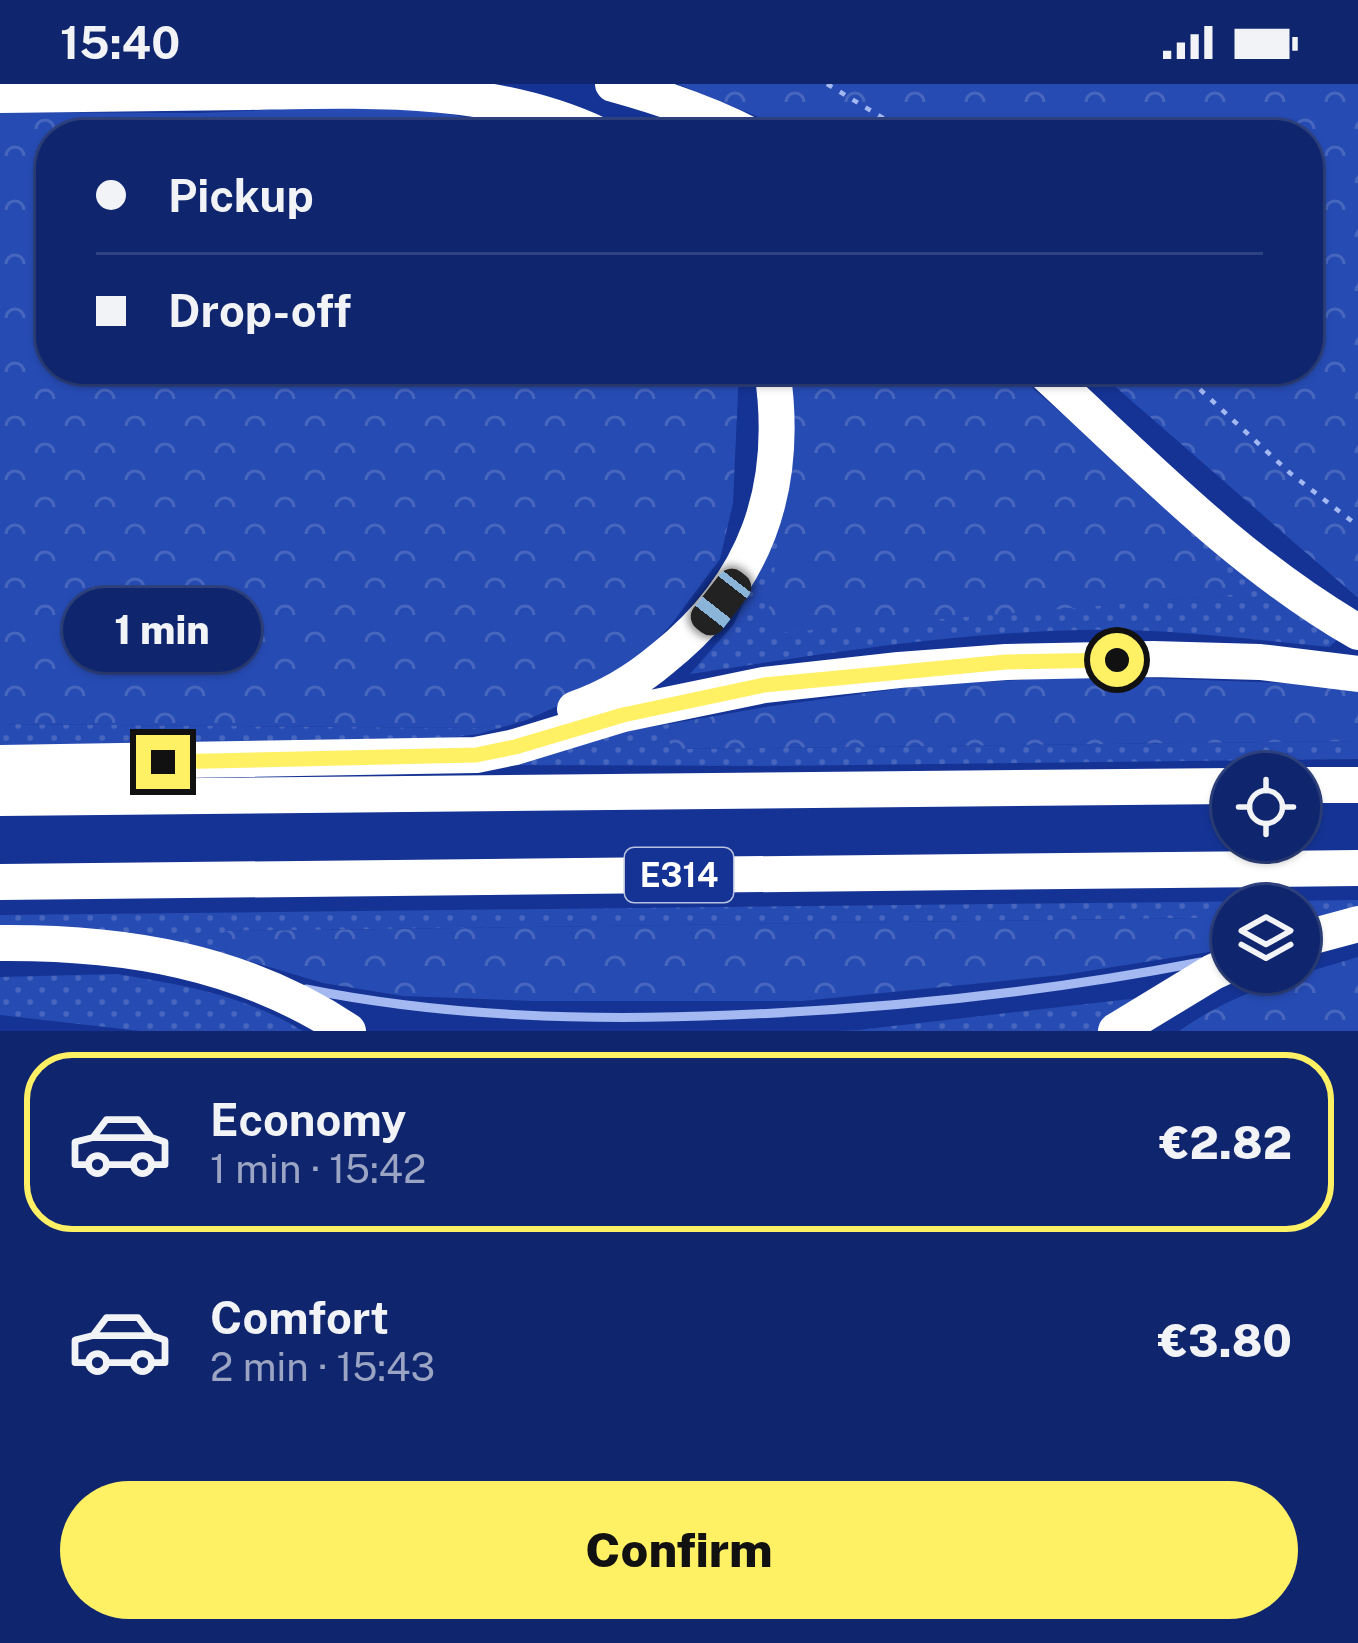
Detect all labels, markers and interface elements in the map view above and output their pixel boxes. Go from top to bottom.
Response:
text: 15:40 [60,16,180,69]
text: Pickup [168,169,314,222]
text: Drop-off [168,284,351,337]
car [685,563,757,641]
callout: 1 min [64,588,262,672]
text: 1 min [114,607,210,653]
route start [1090,633,1144,687]
route end [136,735,190,789]
map controls [1212,753,1320,993]
button: locate [1212,753,1320,861]
road number: E314 [625,848,733,902]
button: layers [1212,885,1320,993]
icon: car [66,1088,174,1196]
text: Economy [210,1093,406,1146]
text: €2.82 [1159,1116,1292,1169]
text: 1 min · 15:42 [210,1146,426,1192]
icon: car [66,1286,174,1394]
text: Comfort [210,1291,389,1344]
text: €3.80 [1158,1314,1292,1367]
text: 2 min · 15:43 [210,1344,435,1390]
button: Confirm [60,1481,1298,1619]

